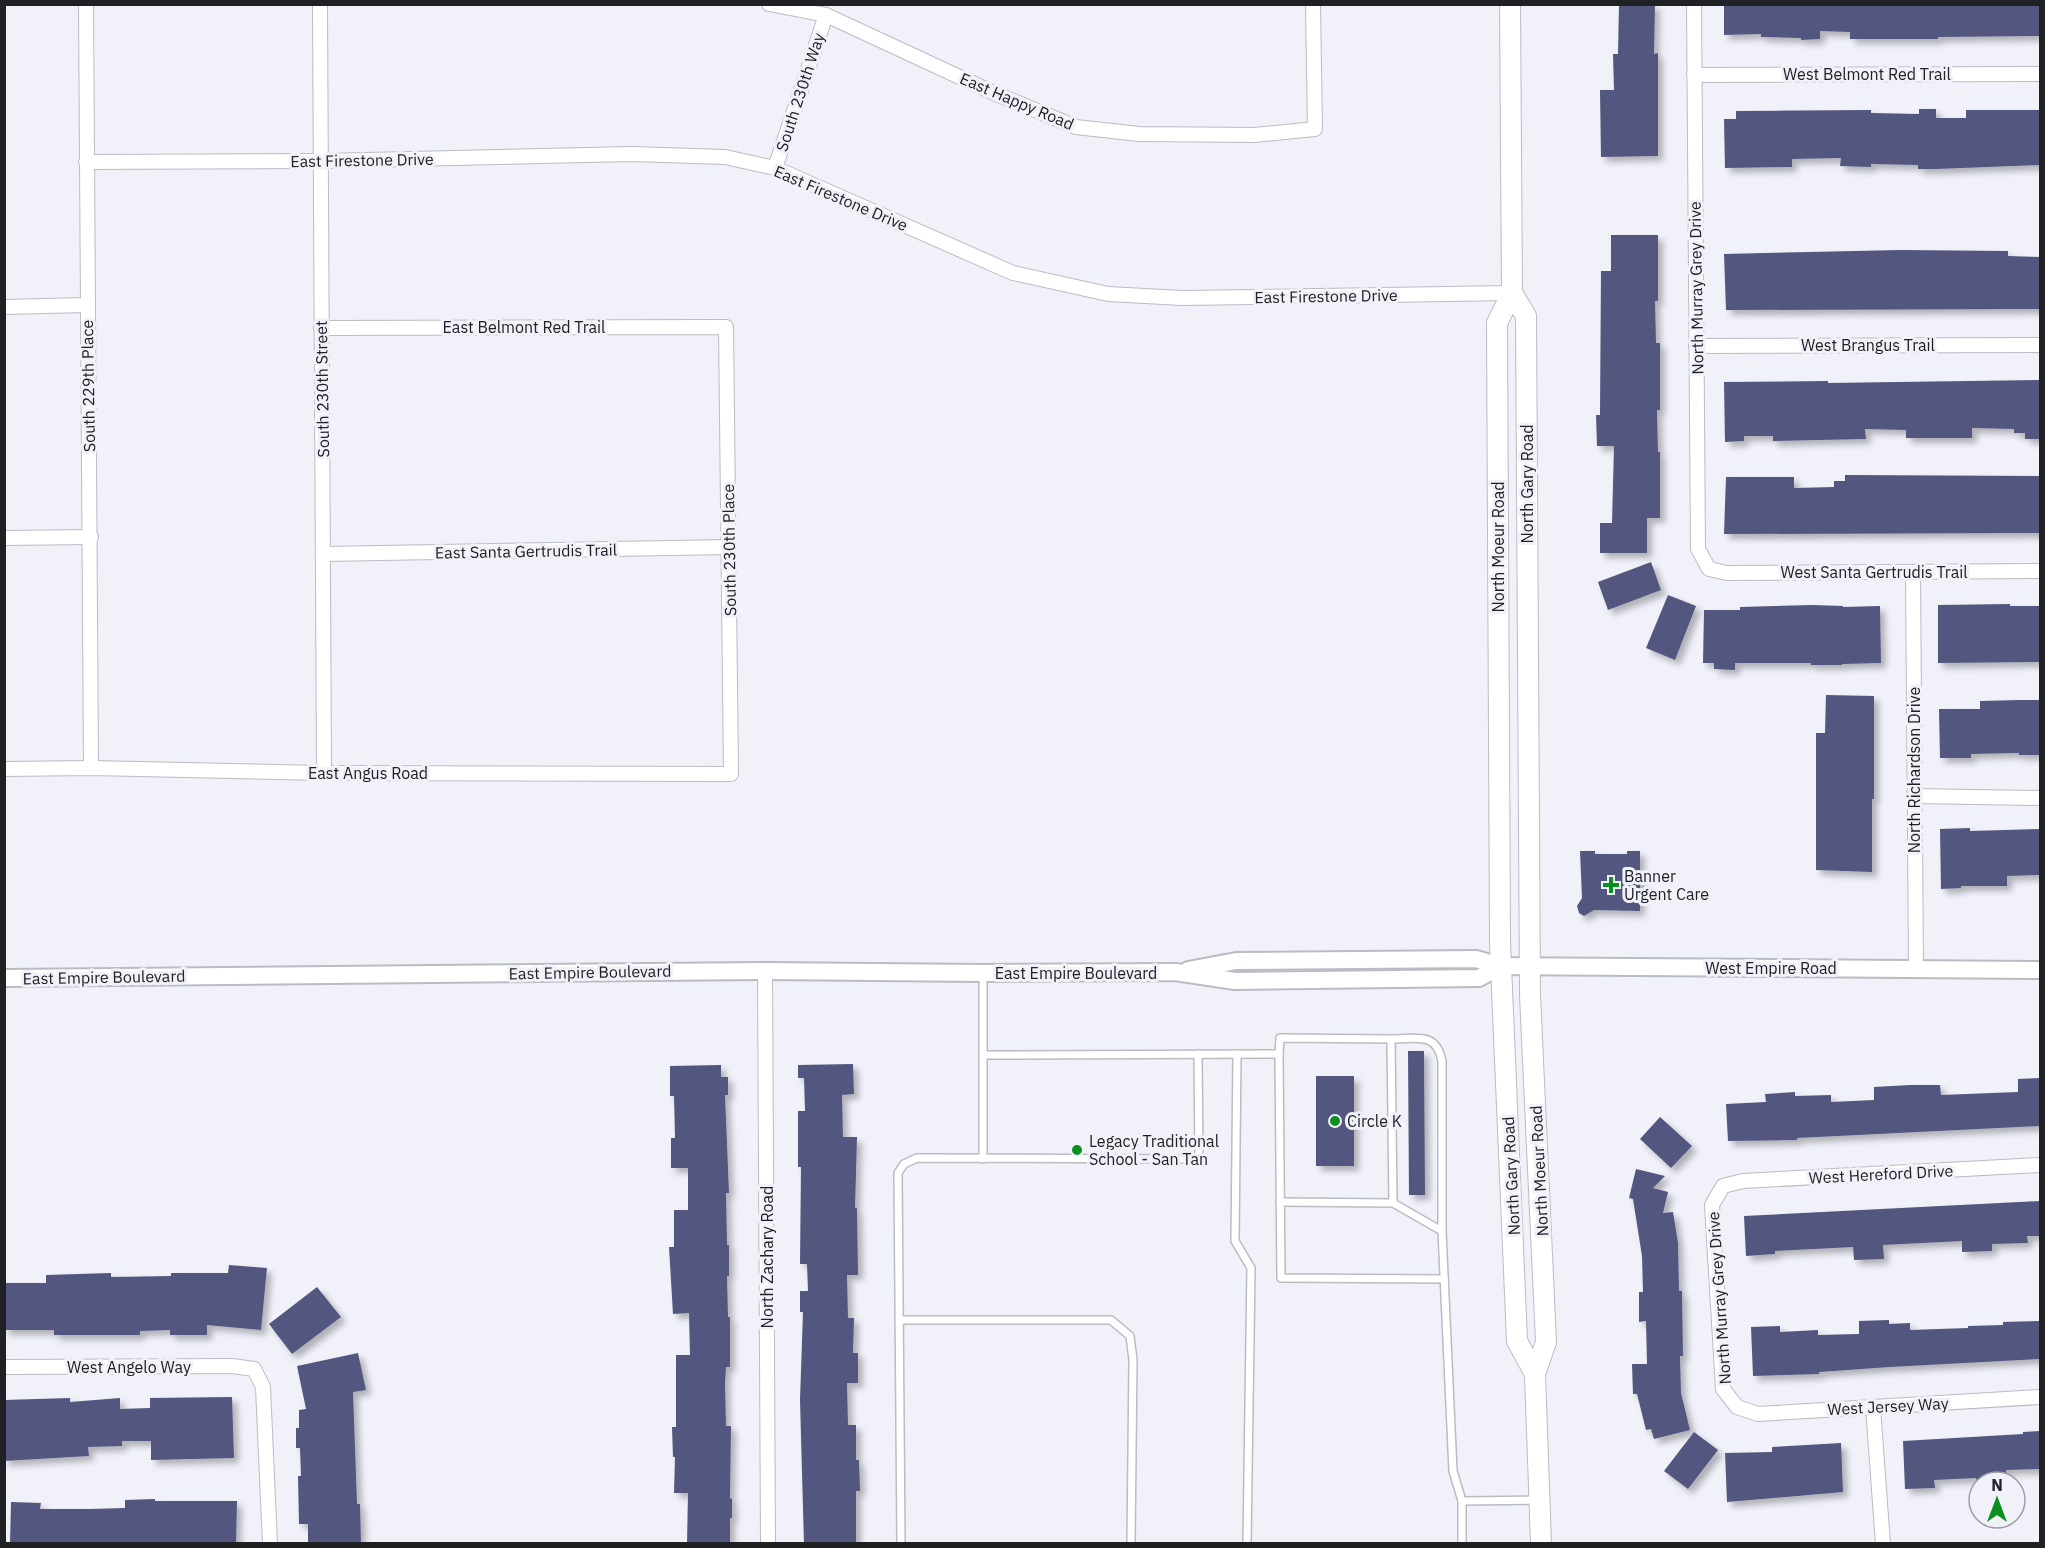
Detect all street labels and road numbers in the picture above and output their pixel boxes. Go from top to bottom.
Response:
street label: South 230th Way [771,30,829,154]
street label: West Belmont Red Trail [1783,64,1951,84]
street label: East Happy Road [957,68,1077,134]
street label: East Firestone Drive [290,149,434,171]
street label: East Firestone Drive [771,161,911,235]
street label: North Murray Grey Drive [1684,201,1708,375]
street label: East Firestone Drive [1254,285,1398,307]
street label: East Belmont Red Trail [443,317,605,337]
street label: South 229th Place [77,319,99,452]
street label: South 230th Street [311,320,333,458]
street label: West Brangus Trail [1801,335,1935,355]
street label: North Gary Road [1517,425,1537,543]
street label: North Moeur Road [1488,482,1508,612]
street label: South 230th Place [718,483,740,616]
street label: East Santa Gertrudis Trail [435,539,617,563]
street label: West Santa Gertrudis Trail [1780,562,1968,582]
street label: North Richardson Drive [1904,687,1924,853]
street label: East Angus Road [308,763,428,783]
street label: West Empire Road [1705,958,1837,978]
street label: East Empire Boulevard [508,961,672,983]
street label: East Empire Boulevard [995,963,1157,983]
street label: East Empire Boulevard [22,966,186,988]
street label: North Moeur Road [1526,1105,1552,1237]
street label: North Gary Road [1498,1116,1524,1236]
street label: West Hereford Drive [1808,1160,1954,1188]
street label: North Zachary Road [757,1186,777,1328]
street label: North Murray Grey Drive [1703,1211,1735,1385]
street label: West Angelo Way [67,1357,191,1377]
street label: West Jersey Way [1827,1393,1949,1419]

